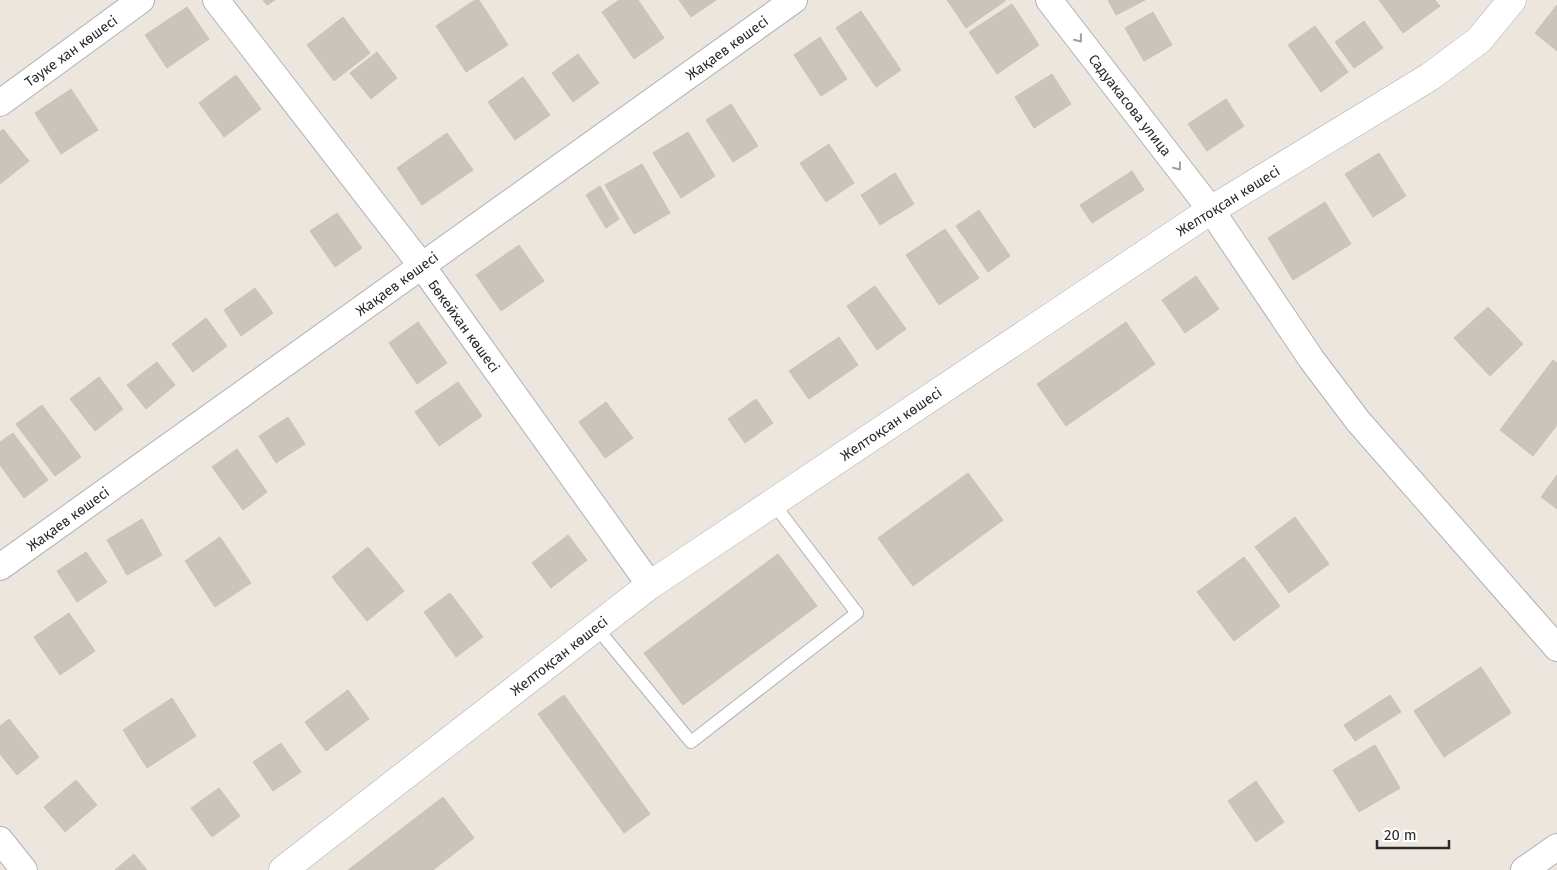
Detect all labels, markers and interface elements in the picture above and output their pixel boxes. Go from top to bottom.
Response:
street label: Тәуке хан көшесі [22,12,121,91]
street label: Жақаев көшесі [683,13,772,84]
one-way arrow [1073,33,1082,43]
street label: Садуакасова улица [1085,51,1175,160]
one-way arrow [1173,161,1181,170]
street label: Желтоқсан көшесі [1173,163,1283,240]
street label: Жақаев көшесі [353,249,442,320]
street label: Бөкейхан көшесі [424,277,503,376]
street label: Желтоқсан көшесі [837,384,945,465]
street label: Жақаев көшесі [24,484,113,555]
street label: Желтоқсан көшесі [507,613,611,700]
scale bar [1377,818,1450,850]
text: 20 m [1384,826,1417,844]

